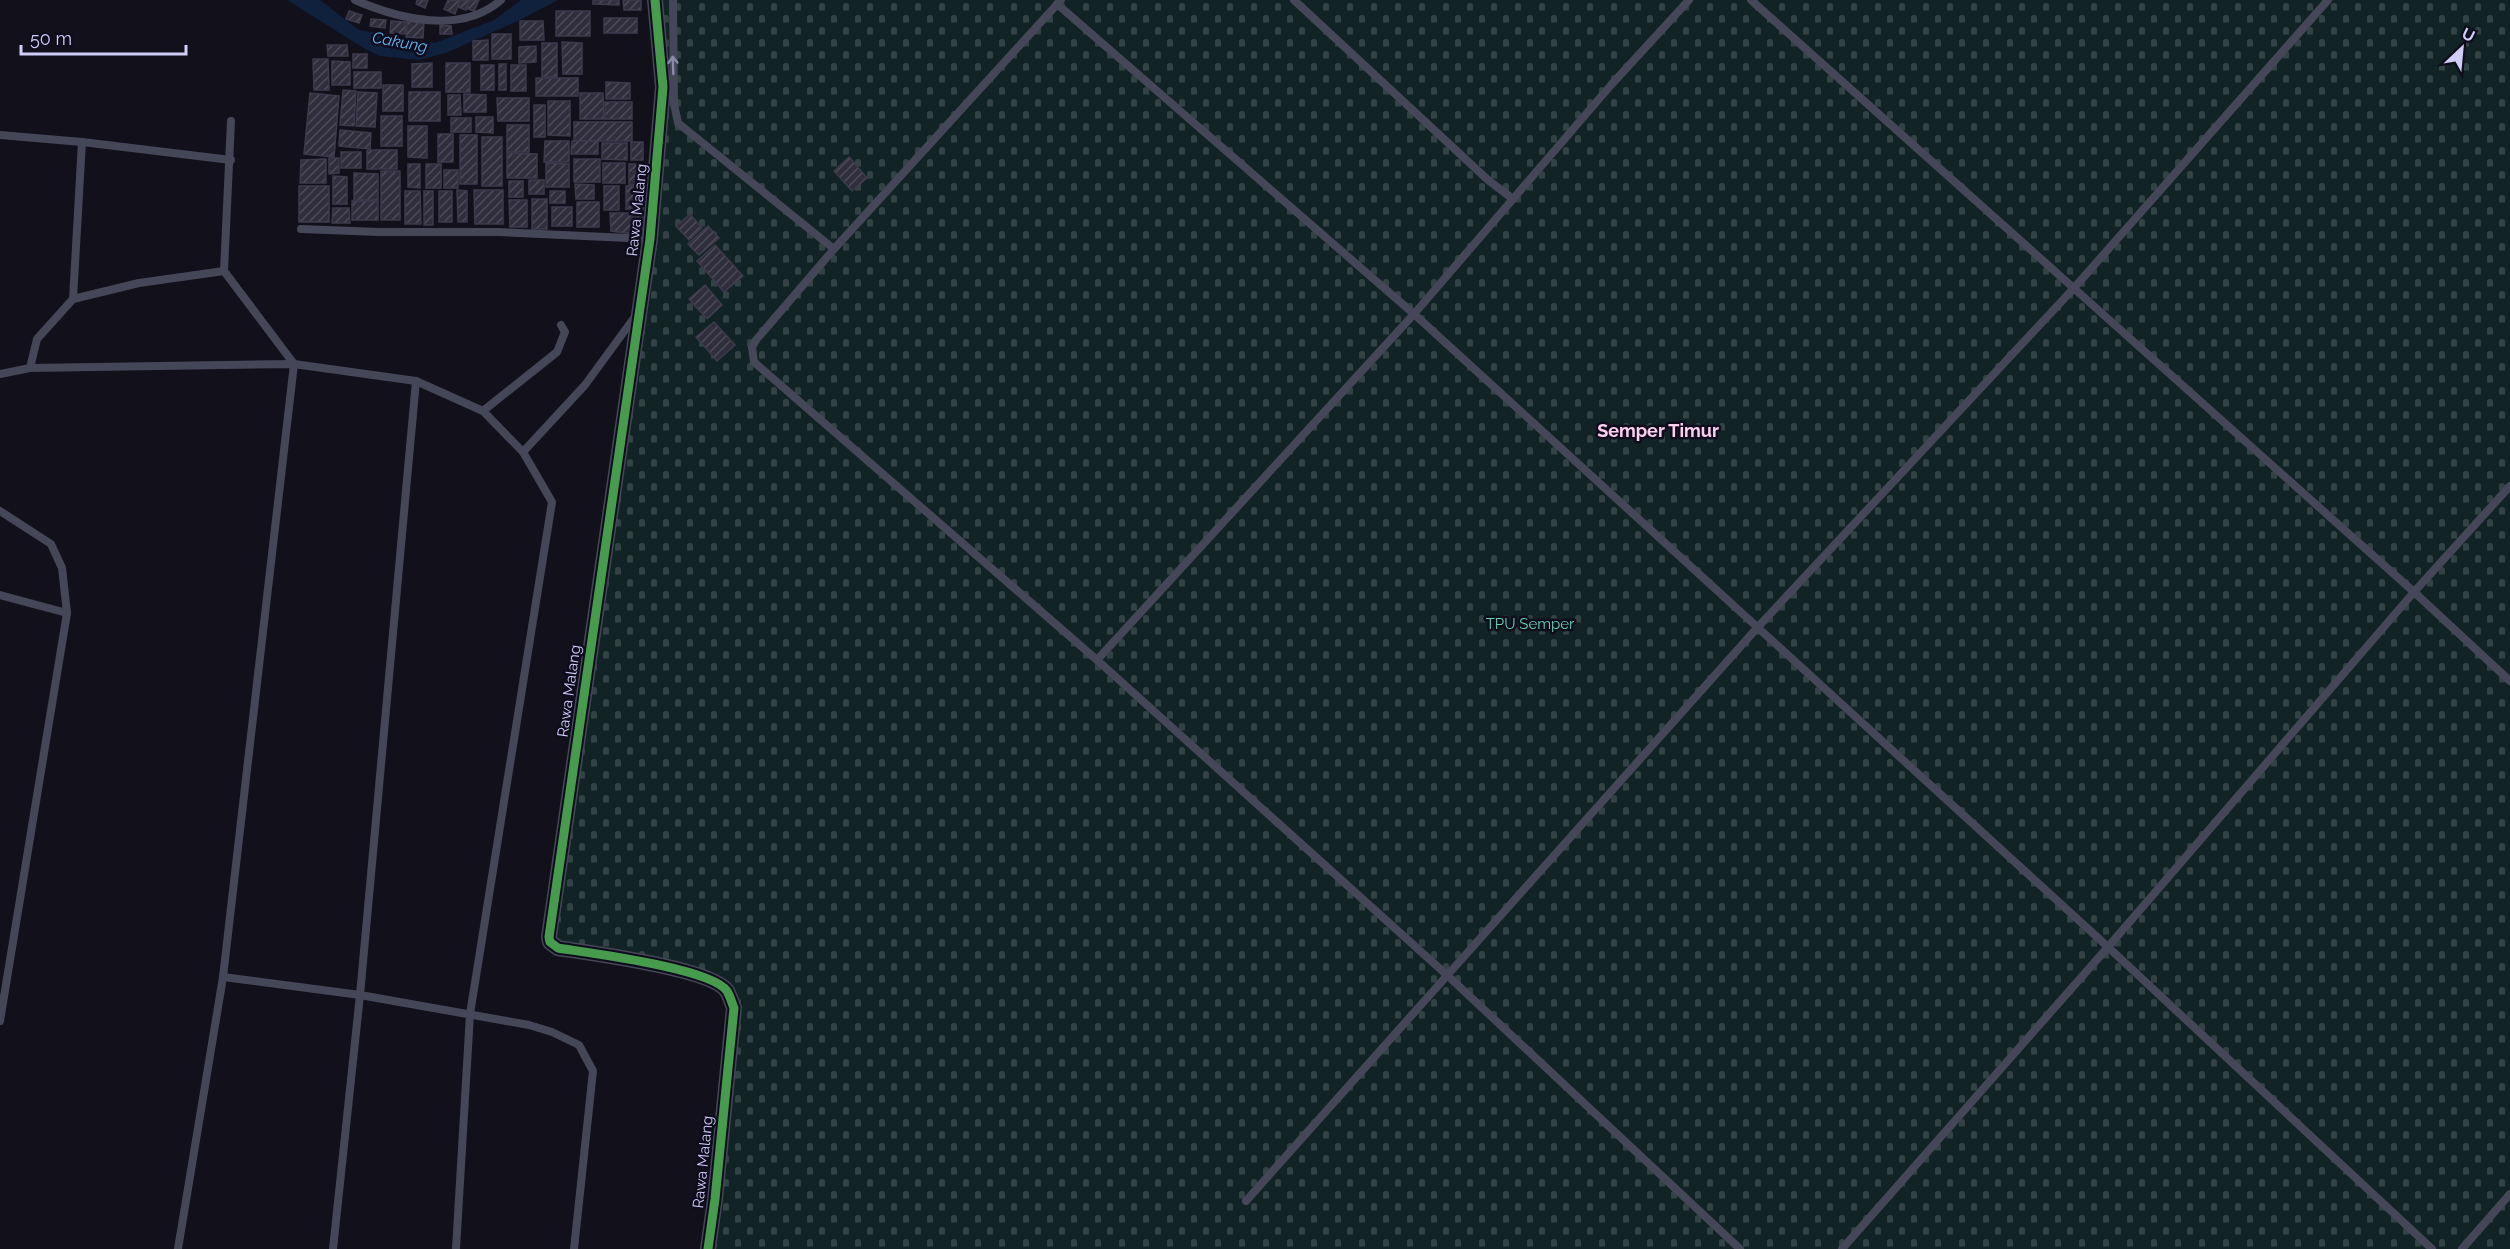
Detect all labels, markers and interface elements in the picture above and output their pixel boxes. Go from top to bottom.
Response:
scale bar [21,18,186,56]
north arrow [2432,18,2492,78]
text: U [2459,24,2478,46]
text: 50 m [30,28,72,49]
water label: Cakung [371,28,430,56]
one-way arrow [667,56,678,76]
street label: Rawa Malang [623,163,651,257]
district label: Semper Timur [1597,420,1719,441]
park label: TPU Semper [1486,615,1575,633]
street label: Rawa Malang [554,644,584,738]
street label: Rawa Malang [689,1115,717,1209]

